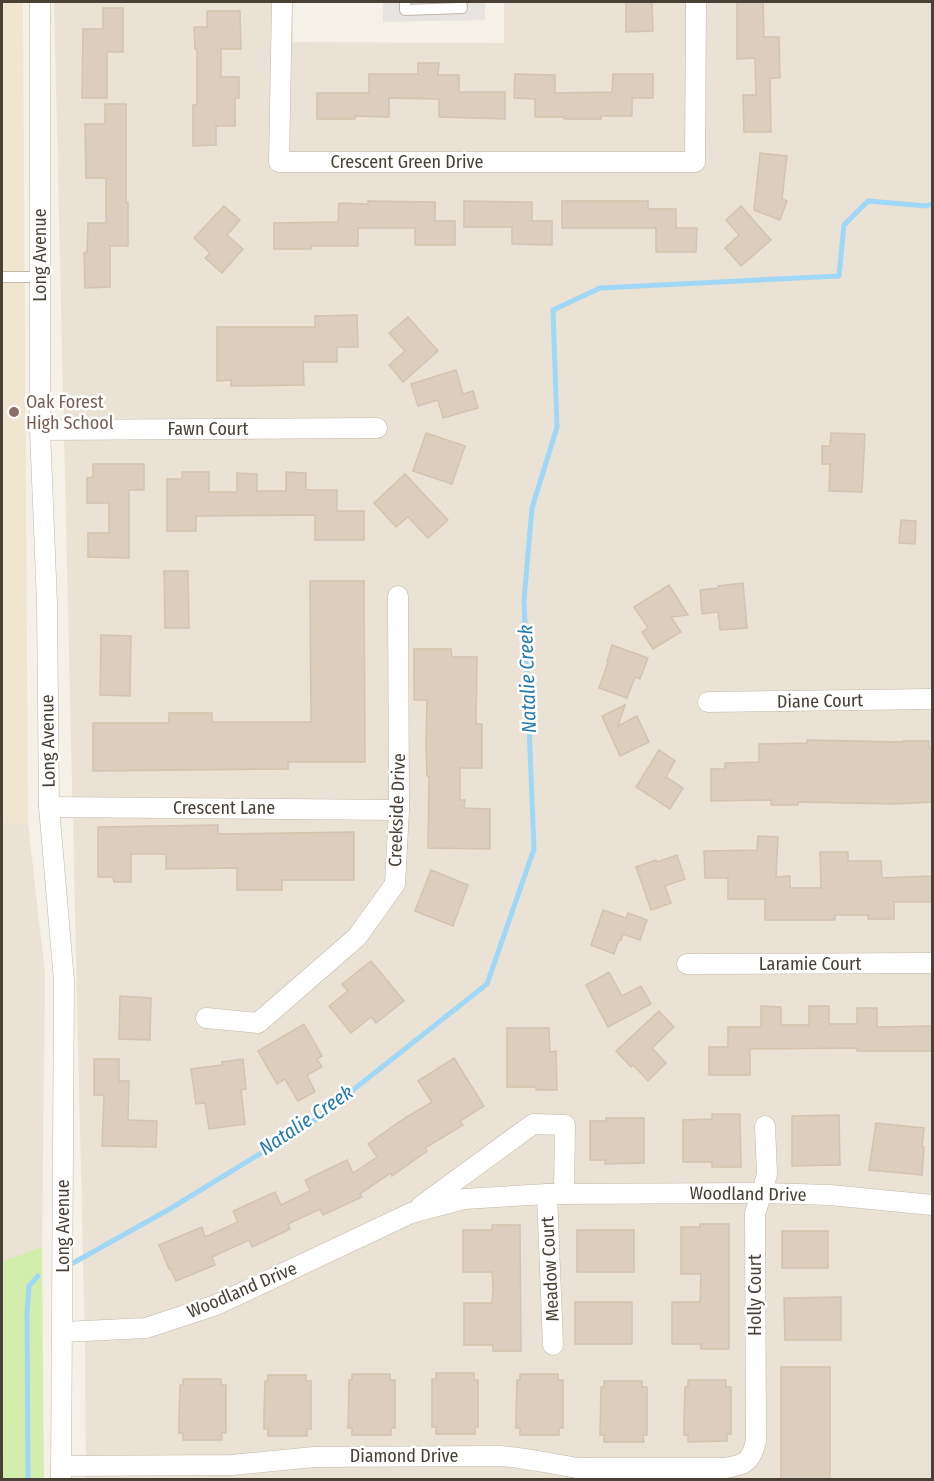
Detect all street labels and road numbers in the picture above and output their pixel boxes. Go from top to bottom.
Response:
street label: Crescent Green Drive [331,151,483,173]
street label: Long Avenue [29,208,51,302]
street label: Fawn Court [168,418,249,440]
street label: Diane Court [777,689,863,713]
street label: Long Avenue [36,694,60,788]
street label: Creekside Drive [384,753,410,867]
street label: Crescent Lane [173,797,275,819]
street label: Laramie Court [759,953,861,975]
street label: Long Avenue [52,1179,74,1273]
street label: Woodland Drive [689,1182,807,1206]
street label: Meadow Court [536,1216,564,1322]
street label: Holly Court [744,1254,766,1336]
street label: Woodland Drive [184,1257,300,1323]
street label: Diamond Drive [350,1445,458,1467]

